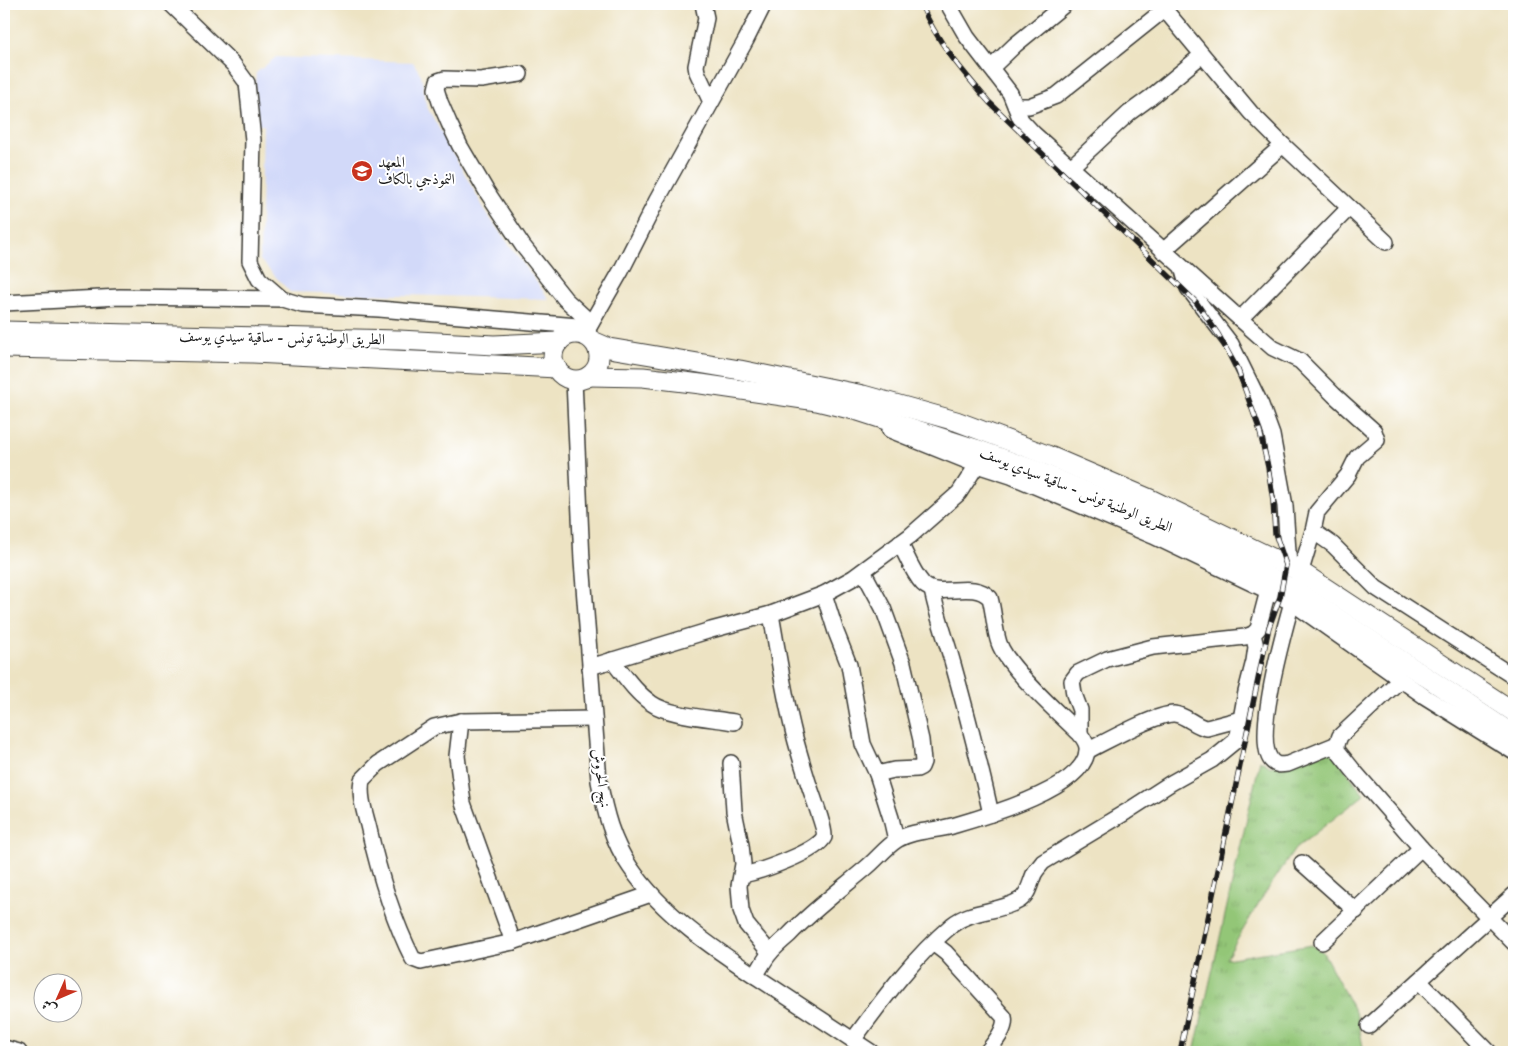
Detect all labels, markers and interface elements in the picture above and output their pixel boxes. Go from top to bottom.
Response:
place label: المعهد النموذجي بالكاف [378,153,455,191]
school or university icon: المعهد النموذجي بالكاف [350,159,374,183]
street label: الطريق الوطنية تونس - ساقية سيدي يوسف [179,327,385,351]
street label: الطريق الوطنية تونس - ساقية سيدي يوسف [976,443,1175,539]
street label: نهج الحروش [583,747,615,809]
north arrow [32,974,82,1024]
text: ش [38,995,61,1018]

